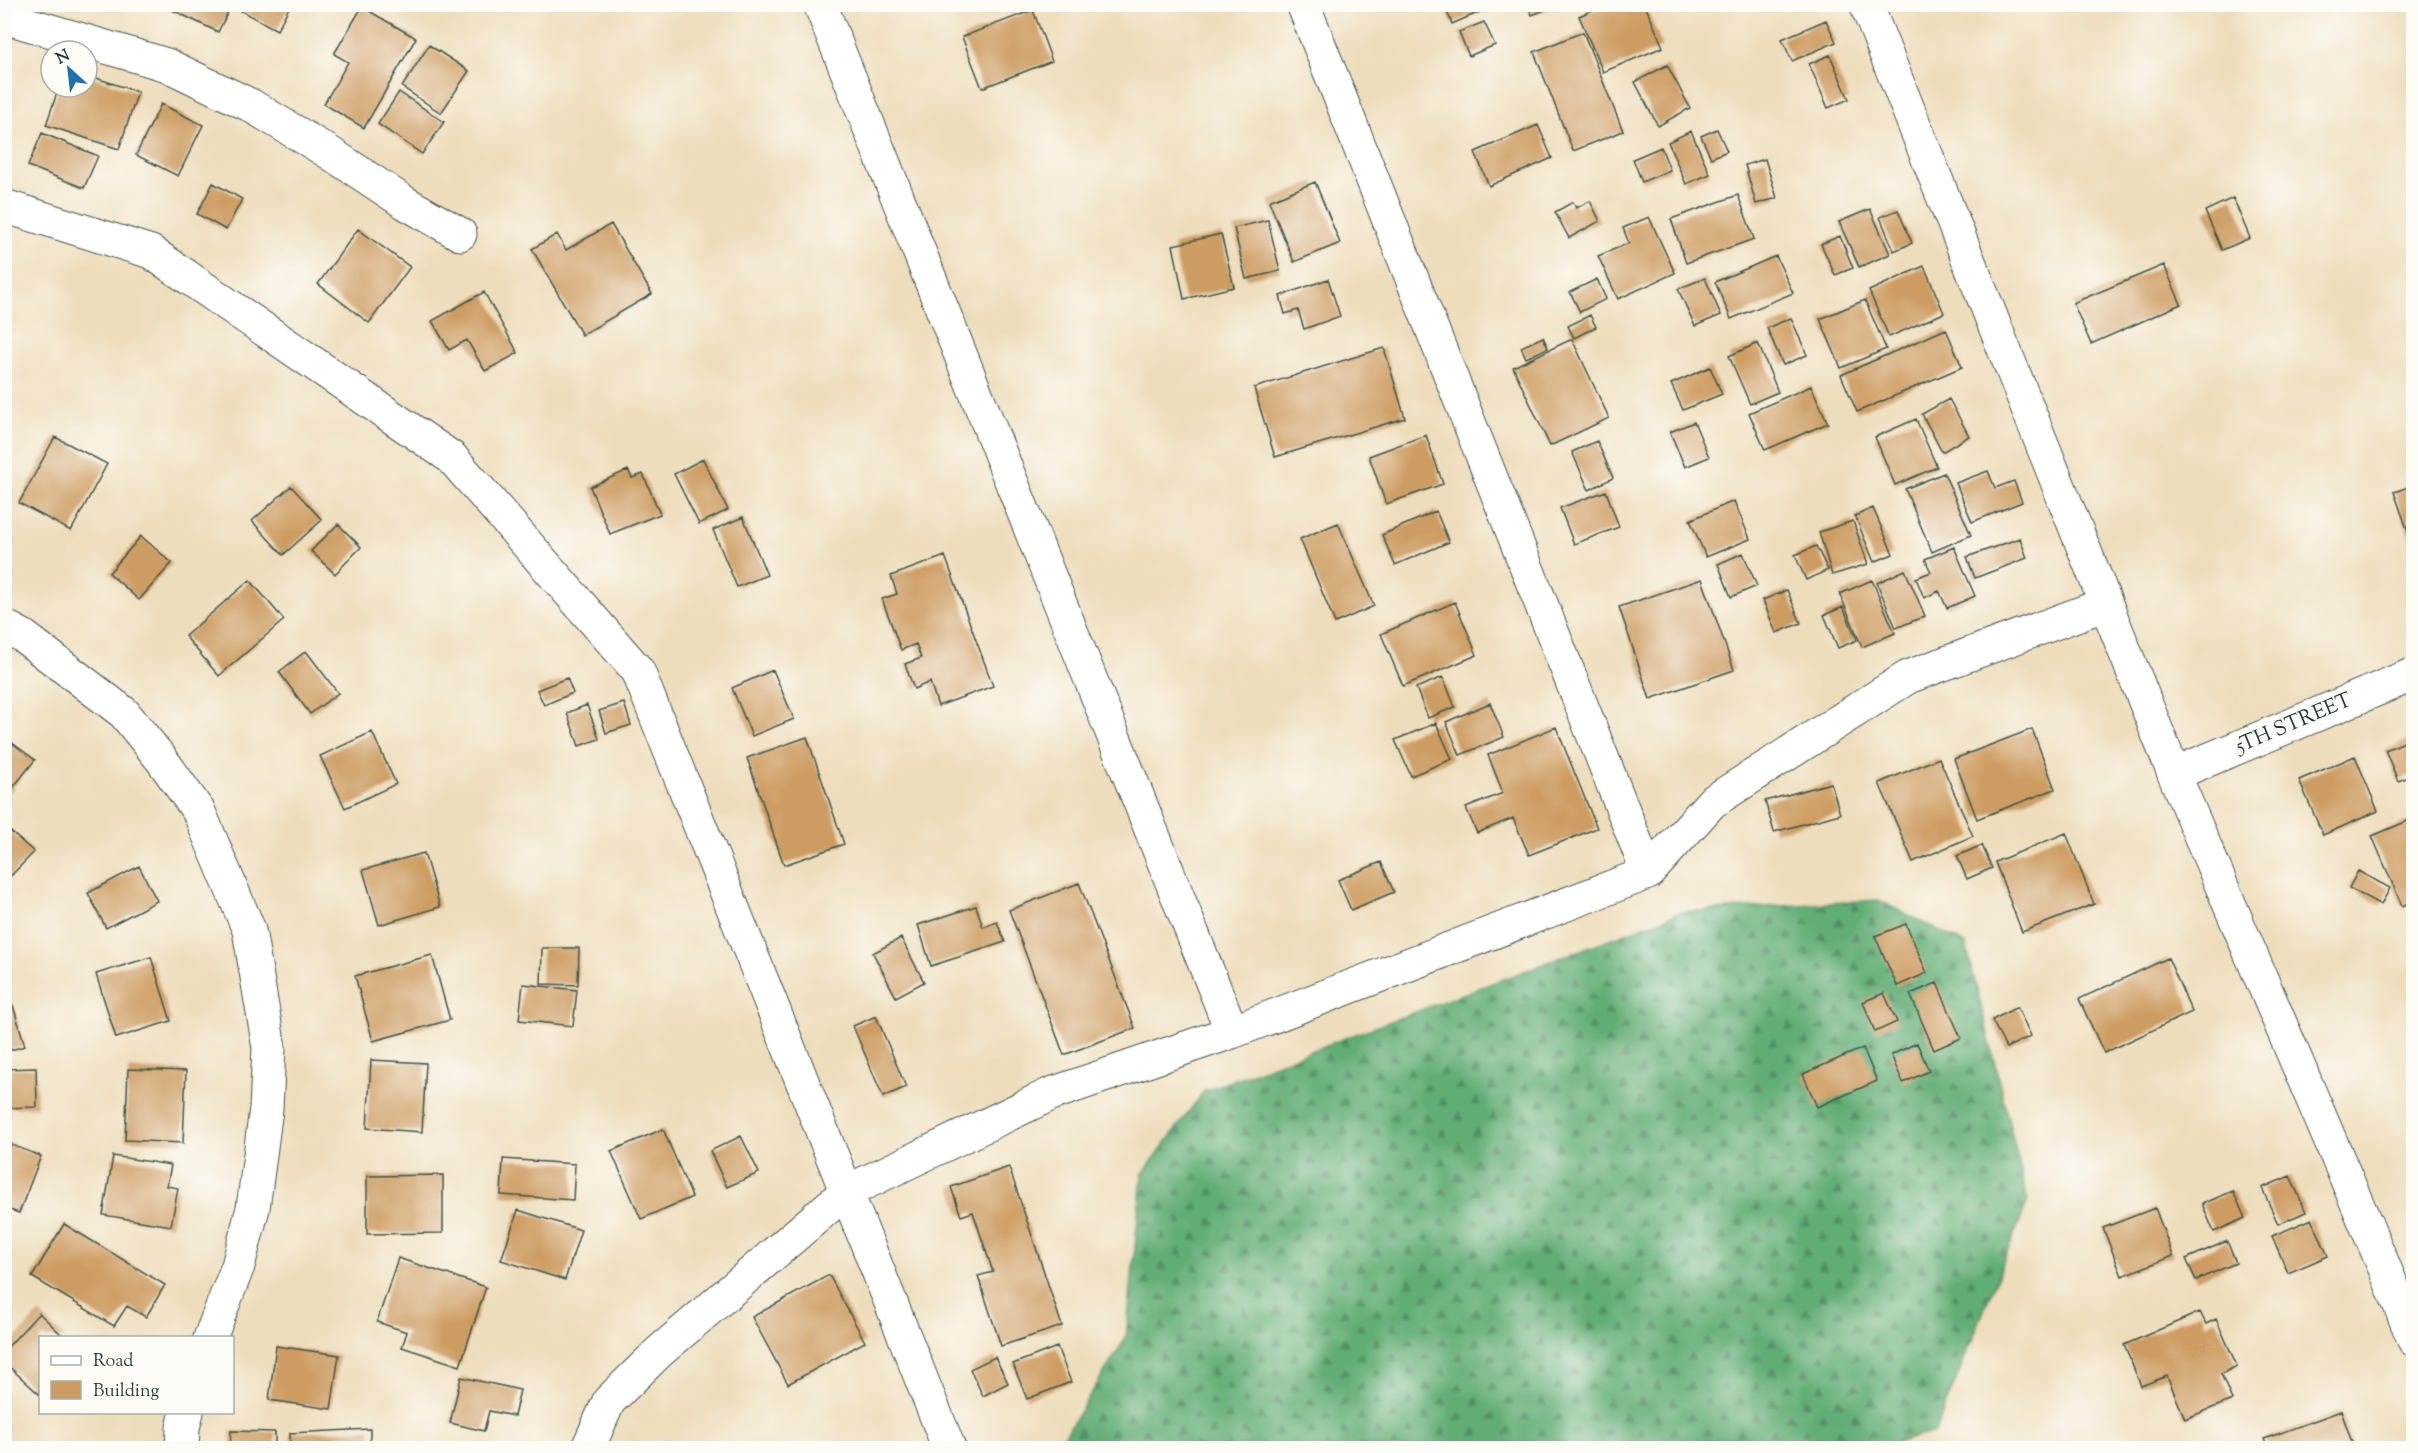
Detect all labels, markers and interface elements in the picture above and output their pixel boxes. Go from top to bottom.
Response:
north arrow [39,39,99,99]
text: N [52,45,74,71]
street label: 5TH STREET [2230,686,2357,762]
legend [39,1336,234,1414]
text: Road [93,1349,133,1375]
text: Building [93,1379,159,1405]

